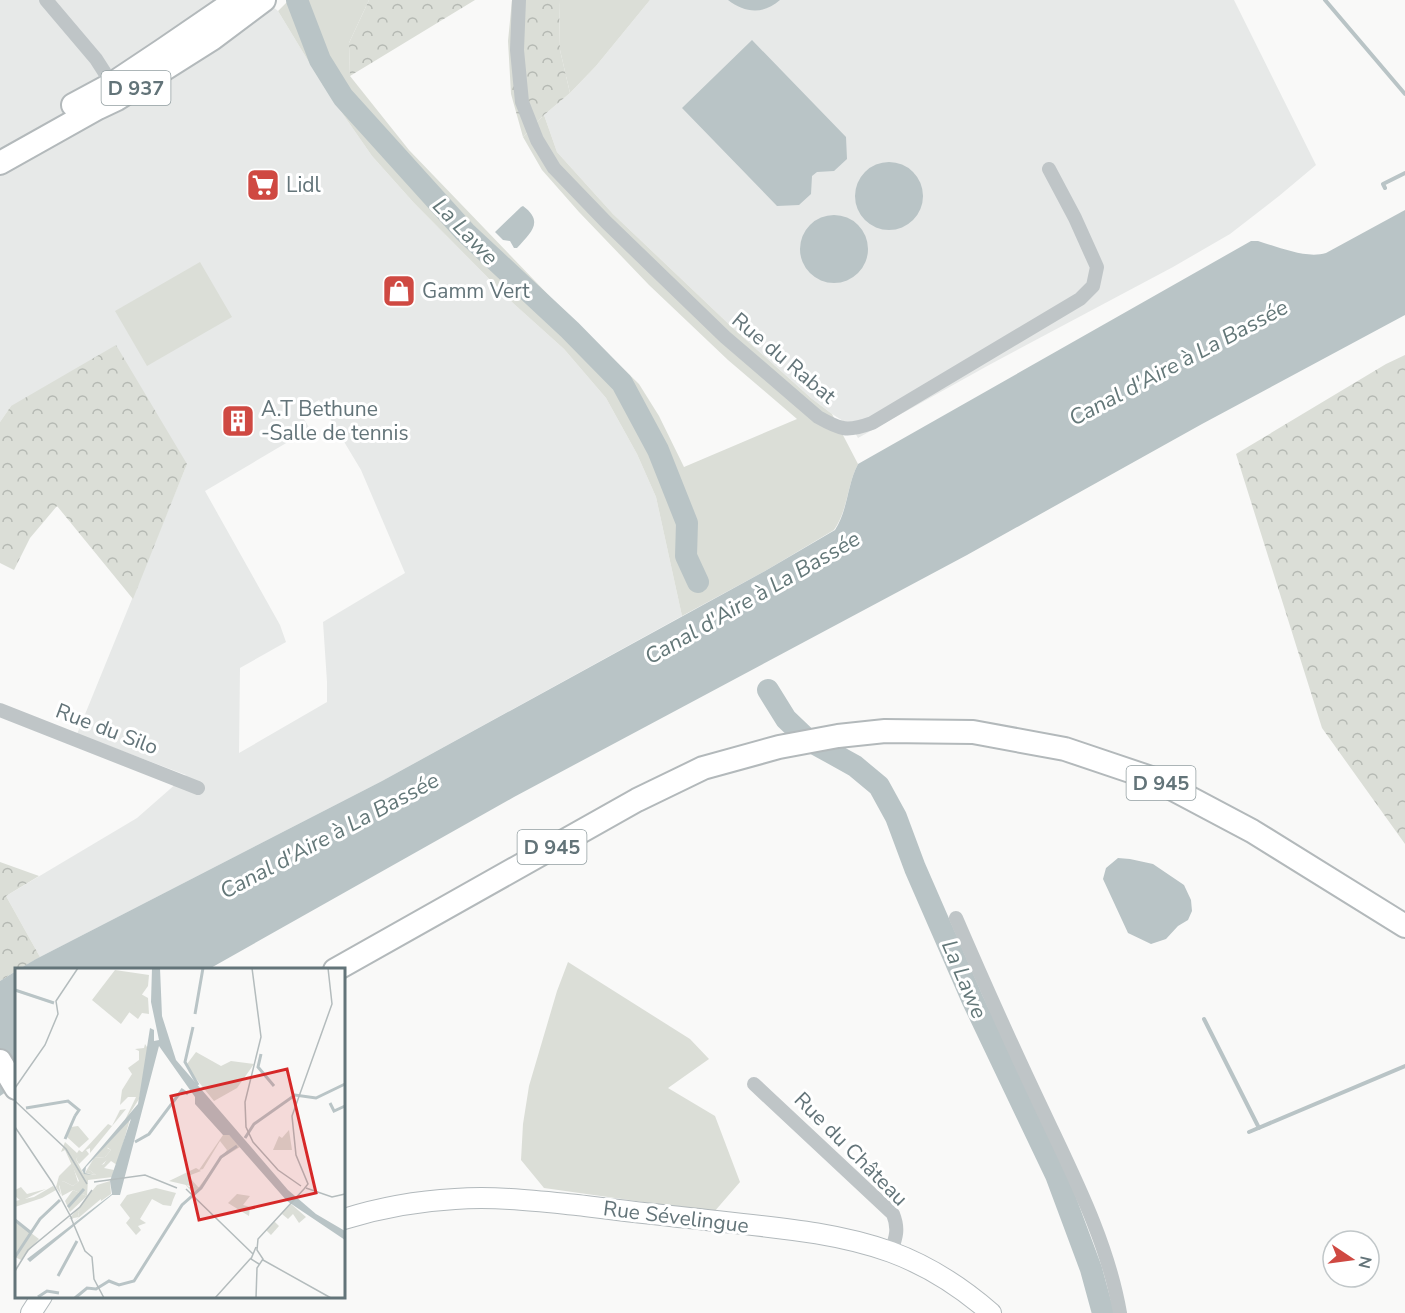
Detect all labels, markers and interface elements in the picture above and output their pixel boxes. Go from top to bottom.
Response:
road number: D 937 [102,71,170,105]
supermarket icon: Lidl [245,167,281,203]
place label: Lidl [286,171,322,199]
water label: La Lawe [426,191,505,272]
shop icon: Gamm Vert [381,273,417,309]
place label: Gamm Vert [422,277,530,305]
water label: Canal d'Aire à La Bassée [1064,292,1294,433]
street label: Rue du Rabat [726,306,842,410]
place label: A.T Bethune -Salle de tennis [261,395,408,447]
building icon: A.T Bethune -Salle de tennis [220,403,256,439]
water label: Canal d'Aire à La Bassée [639,524,866,672]
street label: Rue du Silo [52,697,162,761]
water label: Canal d'Aire à La Bassée [215,765,445,906]
road number: D 945 [1126,766,1196,800]
road number: D 945 [518,830,586,864]
water label: La Lawe [934,935,994,1024]
inset map [15,968,345,1298]
street label: Rue du Château [788,1086,914,1212]
street label: Rue Sévelingue [602,1194,750,1240]
north arrow [1321,1229,1381,1289]
text: N [1353,1254,1377,1270]

